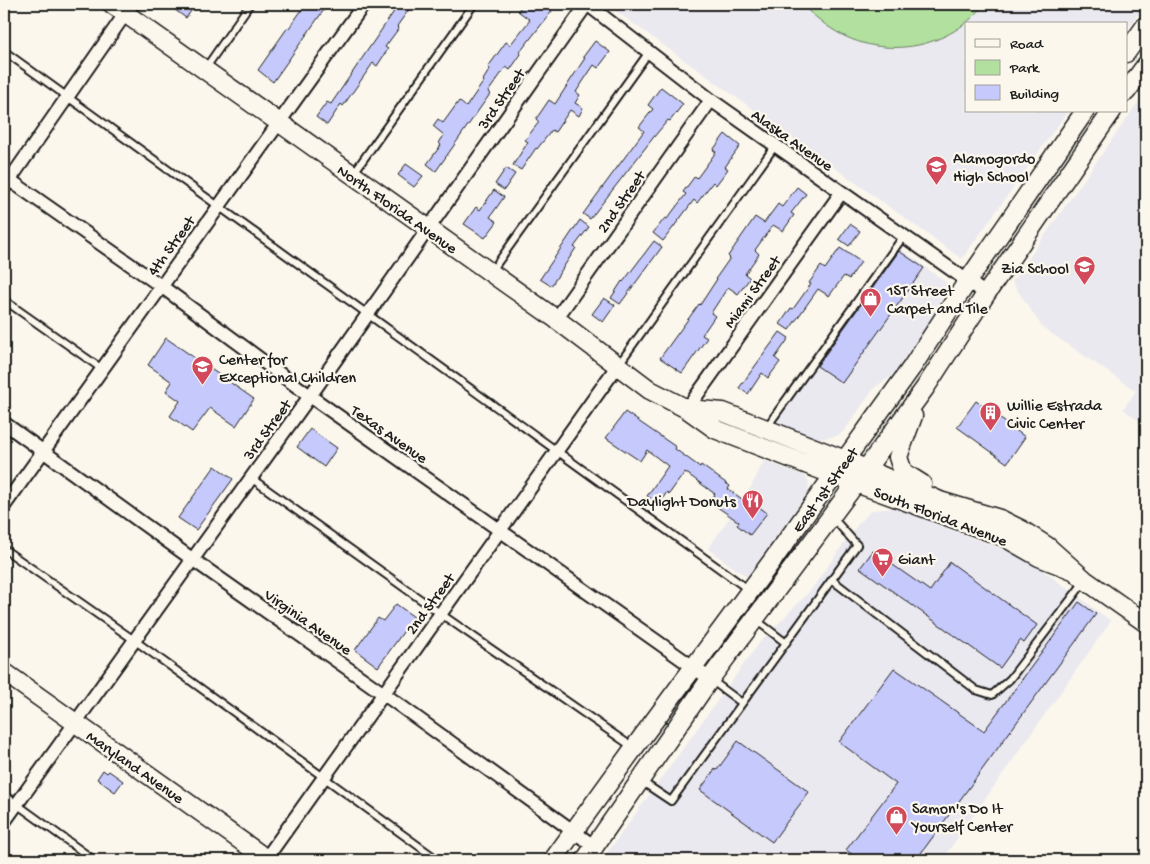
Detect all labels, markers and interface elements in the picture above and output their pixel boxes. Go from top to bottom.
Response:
legend [965,22,1128,112]
text: Road [1010,36,1044,54]
text: Park [1009,60,1040,78]
street label: 3rd Street [474,65,532,135]
text: Building [1009,86,1059,104]
street label: Alaska Avenue [746,107,836,178]
place label: Alamogordo High School [953,151,1035,188]
school or university icon: Alamogordo High School [925,154,949,185]
street label: North Florida Avenue [332,162,460,260]
street label: 2nd Street [595,167,652,238]
street label: 4th Street [145,212,202,281]
street label: Miami Street [721,252,787,333]
school or university icon: Zia School [1073,255,1097,286]
place label: Zia School [1001,261,1069,280]
place label: 1ST Street Carpet and Tile [886,283,988,320]
shop icon: 1ST Street Carpet and Tile [859,286,883,317]
place label: Center for Exceptional Children [219,352,357,389]
school or university icon: Center for Exceptional Children [191,355,215,386]
street label: 3rd Street [240,396,298,466]
place label: Willie Estrada Civic Center [1007,398,1103,435]
building icon: Willie Estrada Civic Center [979,401,1003,432]
street label: Texas Avenue [345,402,431,470]
street label: East 1st Street [790,444,865,537]
street label: South Florida Avenue [870,484,1010,553]
restaurant icon: Daylight Donuts [740,488,764,519]
place label: Daylight Donuts [627,494,737,513]
supermarket icon: Giant [870,546,894,577]
place label: Giant [898,552,936,571]
street label: 2nd Street [403,569,461,639]
street label: Virginia Avenue [259,586,355,661]
street label: Maryland Avenue [82,728,187,810]
place label: Samon's Do It Yourself Center [910,801,1014,838]
shop icon: Samon's Do It Yourself Center [884,804,908,835]

